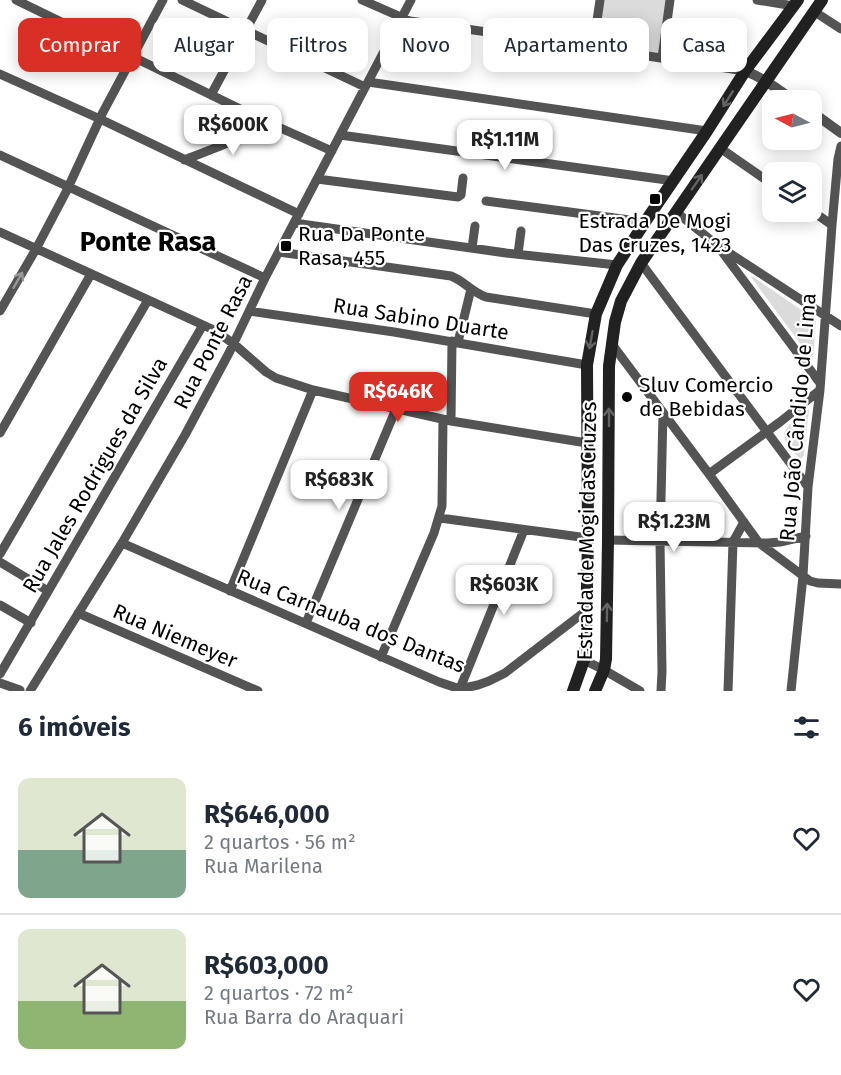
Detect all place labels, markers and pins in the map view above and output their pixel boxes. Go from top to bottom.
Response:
pin: R$600K [184,105,282,156]
pin: R$1.11M [450,120,560,171]
marker: Estrada De Mogi Das Cruzes, 1423 [648,192,662,206]
place label: Estrada De Mogi Das Cruzes, 1423 [578,208,732,258]
place label: Rua Da Ponte Rasa, 455 [298,221,425,271]
marker: Rua Da Ponte Rasa, 455 [279,239,293,253]
pin: R$646K [349,372,447,423]
place label: Sluv Comercio de Bebidas [639,372,773,422]
marker: Sluv Comercio de Bebidas [620,390,634,404]
pin: R$683K [290,460,388,511]
pin: R$1.23M [619,502,729,553]
pin: R$603K [455,565,553,616]

